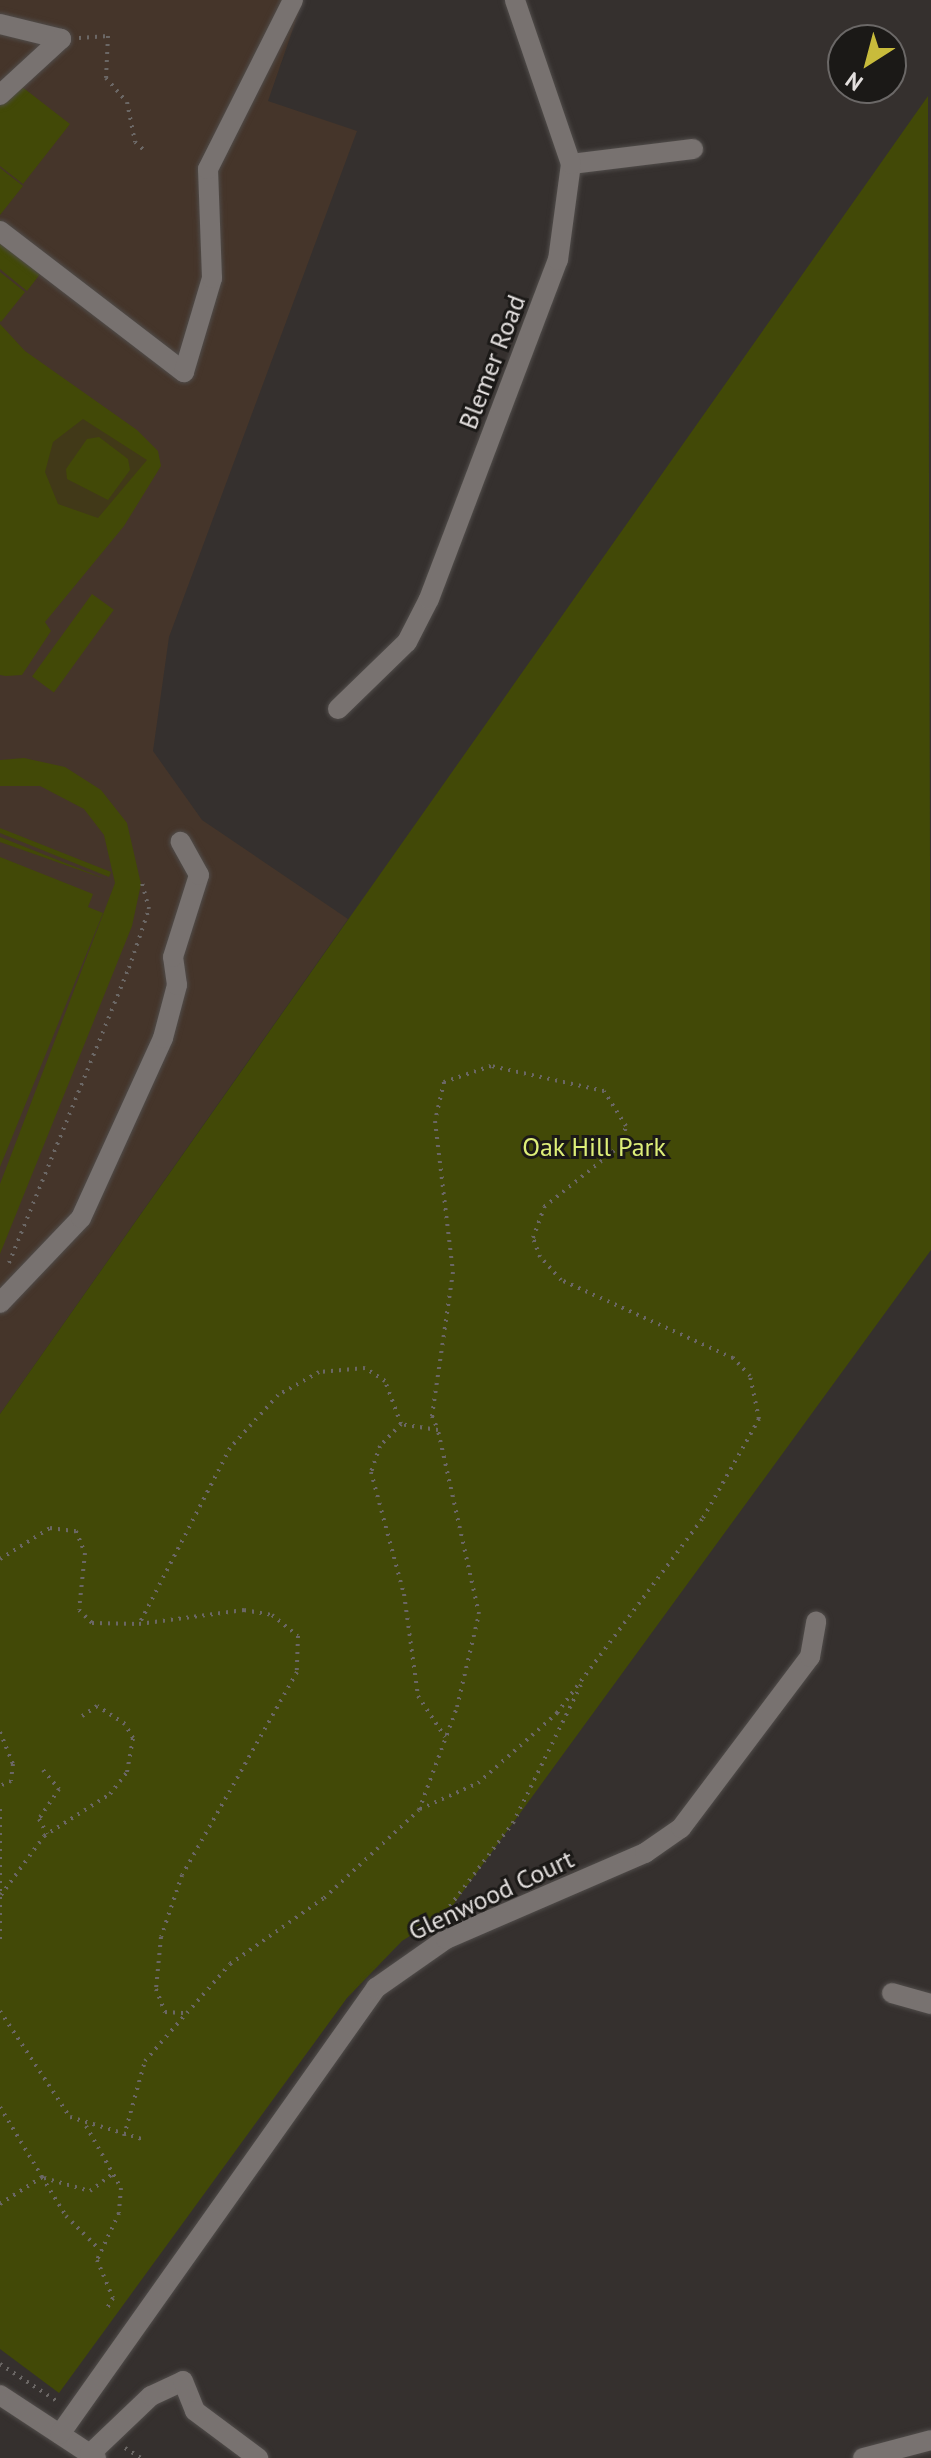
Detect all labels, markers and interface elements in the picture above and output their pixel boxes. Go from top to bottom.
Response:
north arrow [827,24,907,104]
text: N [840,66,868,97]
street label: Blemer Road [452,291,532,433]
park label: Oak Hill Park [522,1131,666,1163]
street label: Glenwood Court [403,1843,579,1947]

